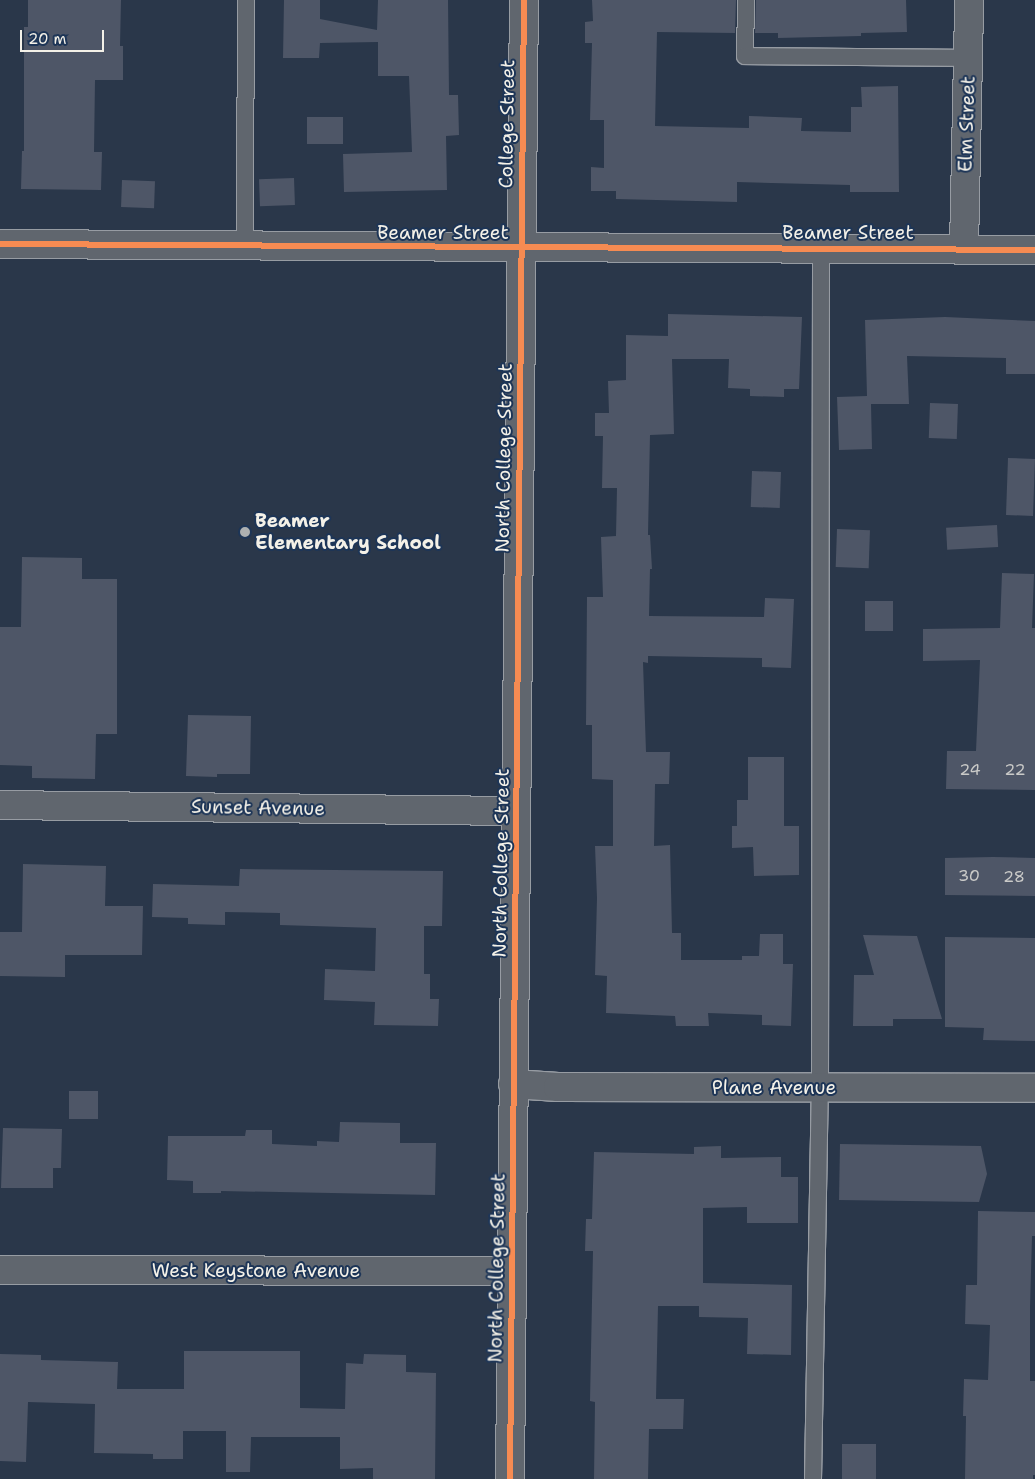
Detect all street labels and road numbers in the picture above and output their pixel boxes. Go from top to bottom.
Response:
street label: College Street [494,59,520,189]
street label: Elm Street [954,76,980,172]
street label: Beamer Street [377,222,509,244]
street label: Beamer Street [782,222,914,244]
street label: North College Street [491,363,517,553]
street label: North College Street [488,768,514,958]
street label: Sunset Avenue [191,795,325,821]
street label: Plane Avenue [712,1077,836,1099]
street label: North College Street [484,1173,510,1363]
street label: West Keystone Avenue [152,1260,360,1282]

